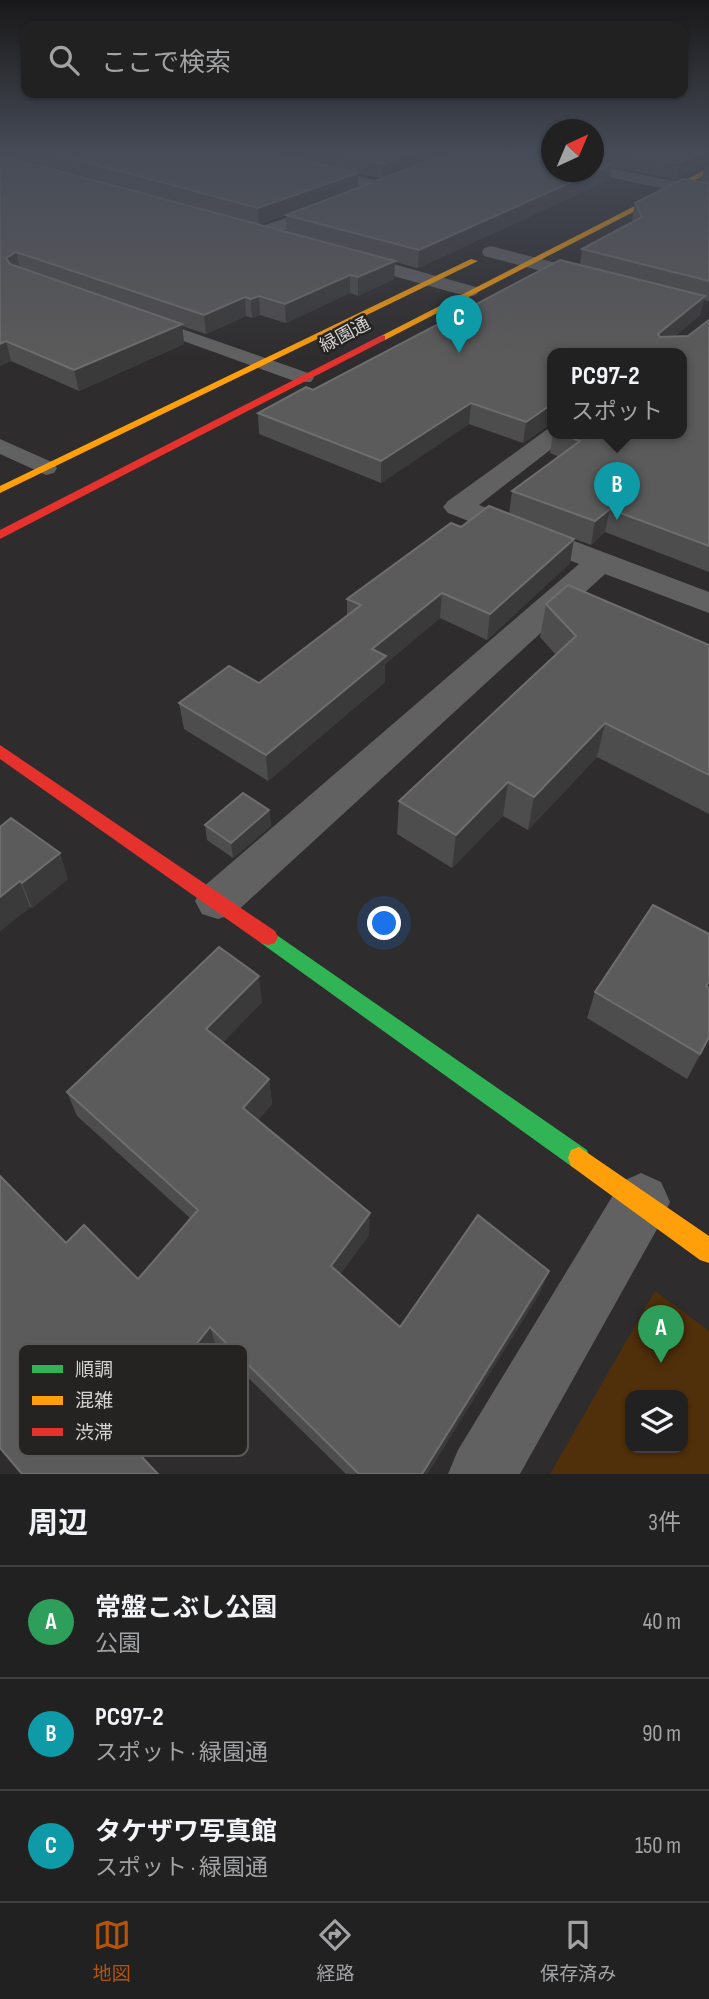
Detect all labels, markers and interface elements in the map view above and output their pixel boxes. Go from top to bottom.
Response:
search box [21,21,688,98]
icon: search [45,41,83,79]
text: ここで検索 [101,48,231,79]
north arrow [541,119,604,182]
pin: C [436,295,482,353]
street label: 緑園通 [316,313,374,357]
popup [547,348,687,439]
text: PC97-2 [571,361,640,392]
text: スポット [571,398,663,426]
pin: B [594,462,640,520]
your location [367,906,401,940]
pin: A [638,1305,684,1363]
legend [18,1344,248,1456]
text: 順調 [75,1359,113,1382]
text: 混雑 [75,1390,113,1413]
map controls [625,1390,688,1453]
button: layers [625,1390,688,1453]
text: 渋滞 [75,1422,113,1445]
text: 周辺 [28,1506,88,1542]
text: 3件 [648,1509,681,1537]
text: 常盤こぶし公園 [95,1593,277,1624]
text: A [46,1608,56,1636]
text: 40 m [643,1608,681,1636]
text: 公園 [95,1630,141,1658]
text: PC97-2 [95,1702,164,1733]
text: B [46,1720,56,1748]
text: 90 m [642,1720,681,1748]
text: スポット · 緑園通 [95,1739,268,1767]
text: タケザワ写真館 [95,1817,277,1848]
text: C [45,1832,57,1860]
text: 150 m [635,1832,681,1860]
text: スポット · 緑園通 [95,1854,268,1882]
tab: 地図 [93,1916,131,1986]
tab: 経路 [316,1916,354,1986]
tab: 保存済み [540,1916,616,1986]

